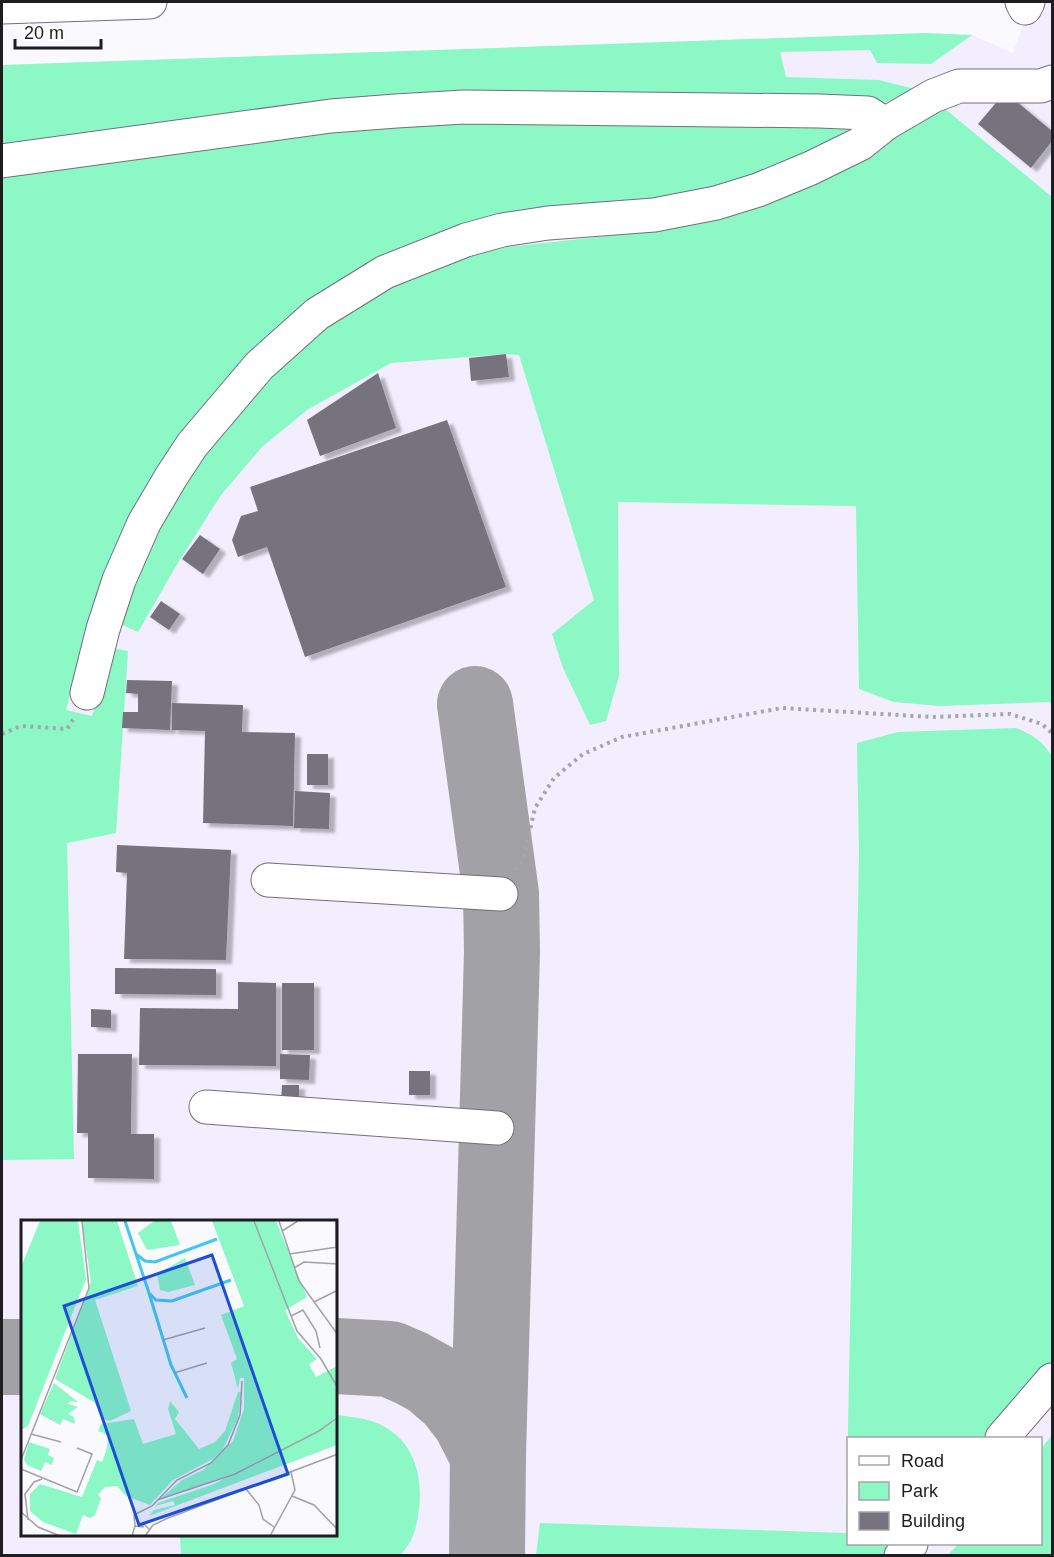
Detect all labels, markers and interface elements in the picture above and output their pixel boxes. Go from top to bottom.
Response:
scale bar [15,12,100,50]
text: 20 m [24,23,64,43]
inset map [21,1220,338,1536]
legend [847,1437,1042,1545]
text: Road [901,1451,944,1471]
text: Park [901,1481,939,1501]
text: Building [901,1511,965,1531]

